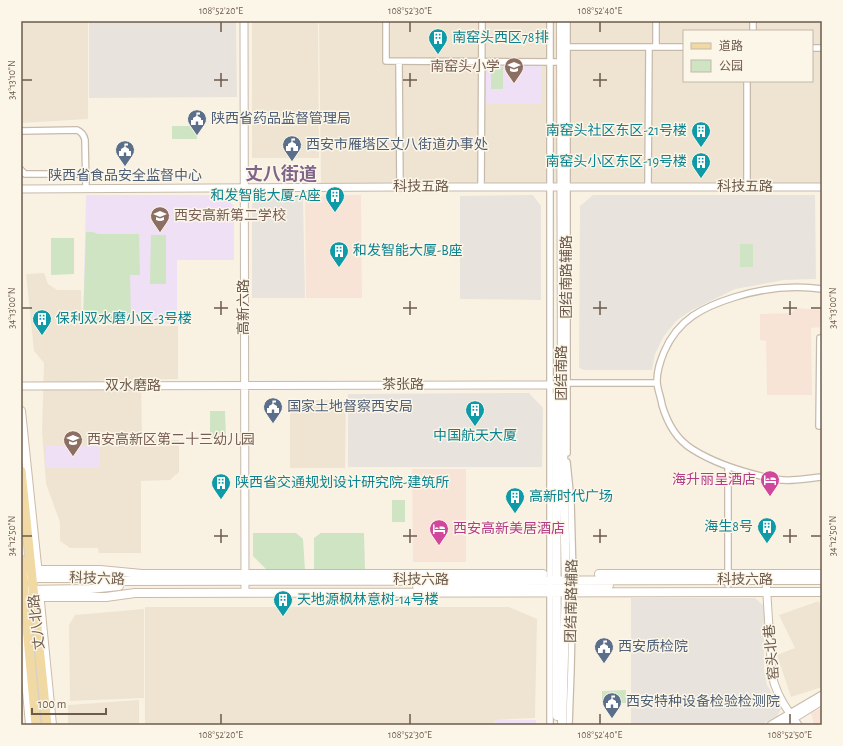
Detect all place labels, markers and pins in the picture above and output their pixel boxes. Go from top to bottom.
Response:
building icon: 南窑头西区78排 [427,27,449,55]
place label: 南窑头西区78排 [452,29,548,45]
school or university icon: 南窑头小学 [503,56,525,84]
place label: 南窑头小学 [430,58,500,74]
public building icon: 陕西省药品监督管理局 [186,108,208,136]
place label: 陕西省药品监督管理局 [211,111,351,126]
building icon: 南窑头社区东区-21号楼 [690,120,712,148]
place label: 南窑头社区东区-21号楼 [546,122,687,138]
public building icon: 西安市雁塔区丈八街道办事处 [281,134,303,162]
place label: 西安市雁塔区丈八街道办事处 [306,137,488,152]
public building icon: 陕西省食品安全监督中心 [114,139,136,167]
building icon: 南窑头小区东区-19号楼 [690,151,712,179]
place label: 南窑头小区东区-19号楼 [545,153,687,169]
place label: 陕西省食品安全监督中心 [48,168,202,183]
building icon: 和发智能大厦-A座 [324,185,346,213]
place label: 和发智能大厦-A座 [211,187,321,203]
school or university icon: 西安高新第二学校 [149,205,171,233]
place label: 西安高新第二学校 [174,207,286,223]
building icon: 和发智能大厦-B座 [328,240,350,268]
place label: 和发智能大厦-B座 [353,242,463,258]
building icon: 保利双水磨小区-3号楼 [31,308,53,336]
place label: 保利双水磨小区-3号楼 [56,311,192,326]
public building icon: 国家土地督察西安局 [262,396,284,424]
place label: 国家土地督察西安局 [287,398,413,414]
building icon: 中国航天大厦 [464,399,486,427]
place label: 中国航天大厦 [433,428,517,443]
school or university icon: 西安高新区第二十三幼儿园 [62,429,84,457]
place label: 西安高新区第二十三幼儿园 [87,431,255,447]
hotel icon: 海升丽呈酒店 [759,469,781,497]
building icon: 陕西省交通规划设计研究院-建筑所 [210,472,232,500]
place label: 海升丽呈酒店 [672,472,756,487]
place label: 陕西省交通规划设计研究院-建筑所 [235,474,449,490]
building icon: 高新时代广场 [504,486,526,514]
place label: 高新时代广场 [529,488,613,504]
building icon: 海生8号 [756,516,778,544]
hotel icon: 西安高新美居酒店 [428,518,450,546]
place label: 海生8号 [704,519,753,534]
place label: 西安高新美居酒店 [453,521,565,536]
building icon: 天地源枫林意树-14号楼 [272,589,294,617]
place label: 天地源枫林意树-14号楼 [297,591,439,607]
public building icon: 西安质检院 [593,636,615,664]
place label: 西安质检院 [618,638,688,654]
public building icon: 西安特种设备检验检测院 [601,691,623,719]
place label: 西安特种设备检验检测院 [626,693,780,709]

